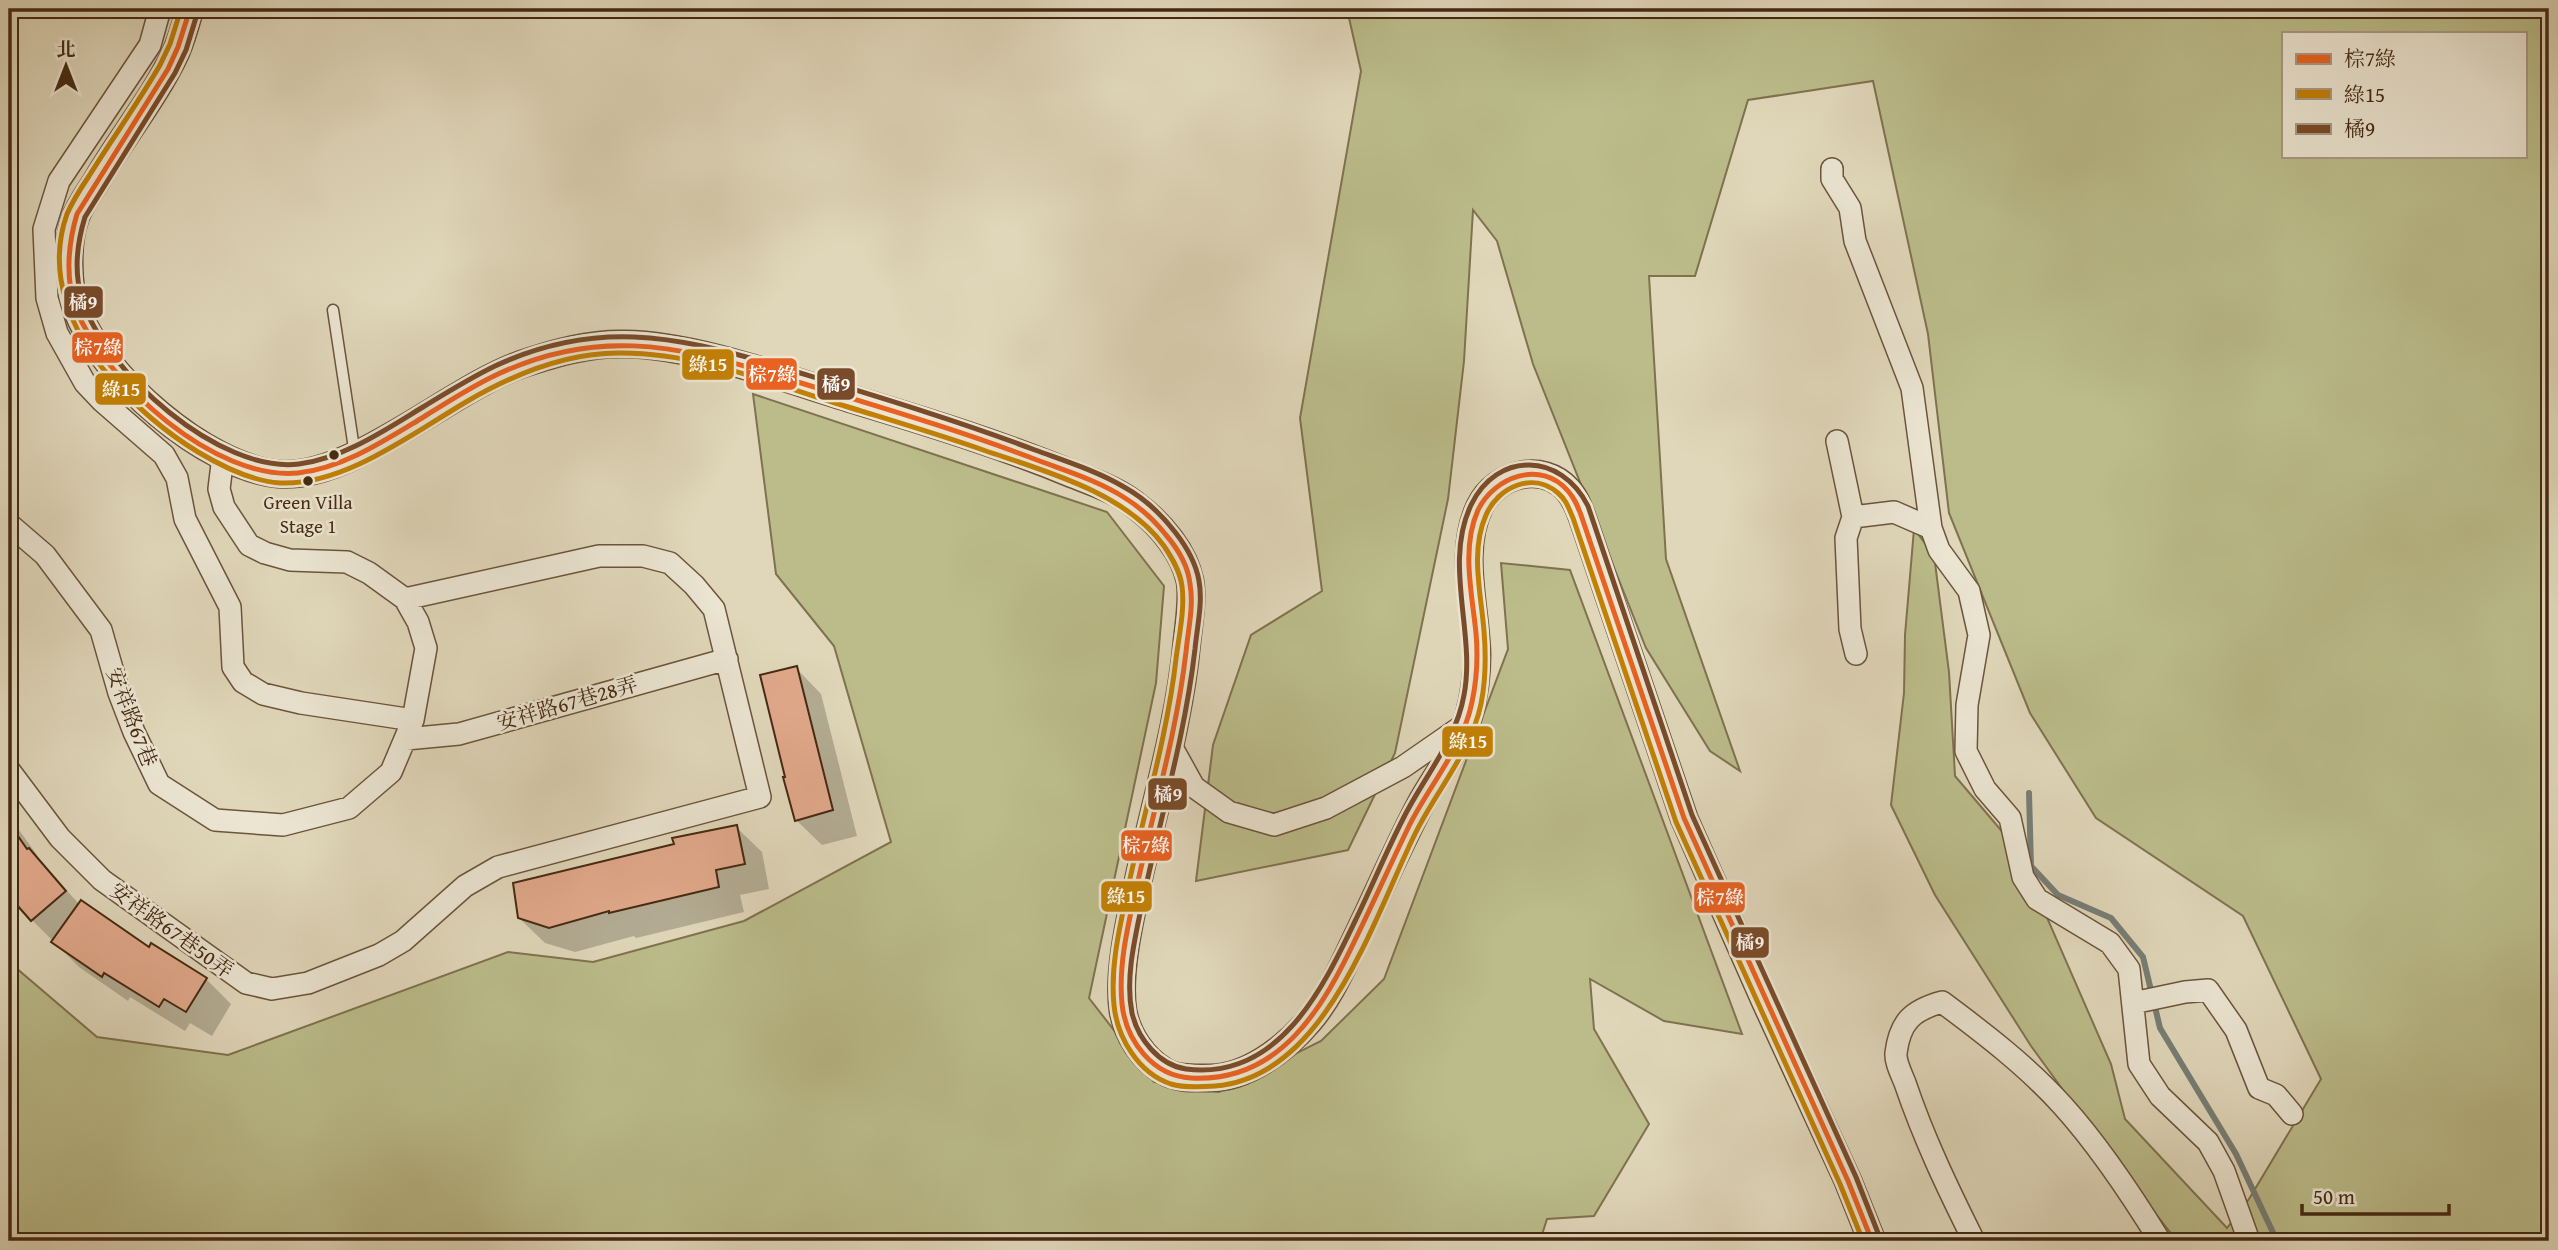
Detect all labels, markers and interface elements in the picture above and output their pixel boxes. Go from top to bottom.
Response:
north arrow [32,32,102,102]
legend [2282,32,2526,158]
text: 北 [56,35,76,63]
text: 棕7綠 [2344,43,2396,74]
text: 綠15 [2344,79,2385,110]
text: 橘9 [2344,113,2375,144]
line badge: 橘9 [63,285,104,319]
text: 橘9 [69,288,98,316]
line badge: 棕7綠 [71,331,124,364]
text: 棕7綠 [74,333,122,361]
line badge: 綠15 [681,348,735,381]
text: 綠15 [689,350,727,378]
line badge: 棕7綠 [745,357,798,391]
text: 棕7綠 [748,360,796,388]
line badge: 橘9 [816,367,856,401]
text: 橘9 [822,370,851,398]
line badge: 綠15 [94,372,147,406]
text: 綠15 [102,375,140,403]
unlabelled marker [327,448,341,462]
marker: Green Villa Stage 1 [301,474,315,488]
place label: Green Villa Stage 1 [264,488,352,540]
street label: 安祥路67巷 [99,663,165,771]
street label: 安祥路67巷28弄 [493,668,641,738]
line badge: 綠15 [1441,725,1494,758]
text: 綠15 [1449,727,1487,755]
line badge: 橘9 [1147,777,1188,811]
text: 橘9 [1154,780,1183,808]
line badge: 棕7綠 [1120,829,1173,862]
text: 棕7綠 [1122,831,1170,859]
street label: 安祥路67巷50弄 [104,875,240,985]
line badge: 綠15 [1100,880,1153,913]
line badge: 棕7綠 [1693,881,1746,914]
text: 綠15 [1107,882,1145,910]
text: 棕7綠 [1696,883,1744,911]
line badge: 橘9 [1730,926,1770,959]
text: 橘9 [1736,928,1765,956]
scale bar [2302,1173,2450,1217]
text: 50 m [2313,1181,2355,1212]

